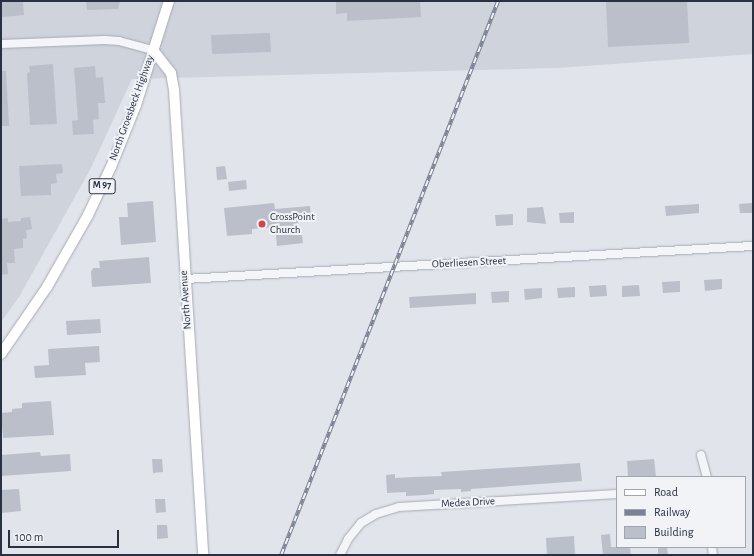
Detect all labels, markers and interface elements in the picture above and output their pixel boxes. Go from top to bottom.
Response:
street label: North Groesbeck Highway [107,53,157,163]
road number: M 97 [88,178,116,194]
place label: CrossPoint Church [270,211,315,237]
marker: CrossPoint Church [257,219,267,229]
street label: Oberliesen Street [432,254,506,272]
street label: North Avenue [177,270,195,330]
legend [616,476,746,548]
text: Road [654,486,678,498]
street label: Medea Drive [441,495,495,511]
text: Railway [654,506,690,518]
scale bar [10,522,121,548]
text: Building [654,526,694,538]
text: 100 m [15,531,43,543]

